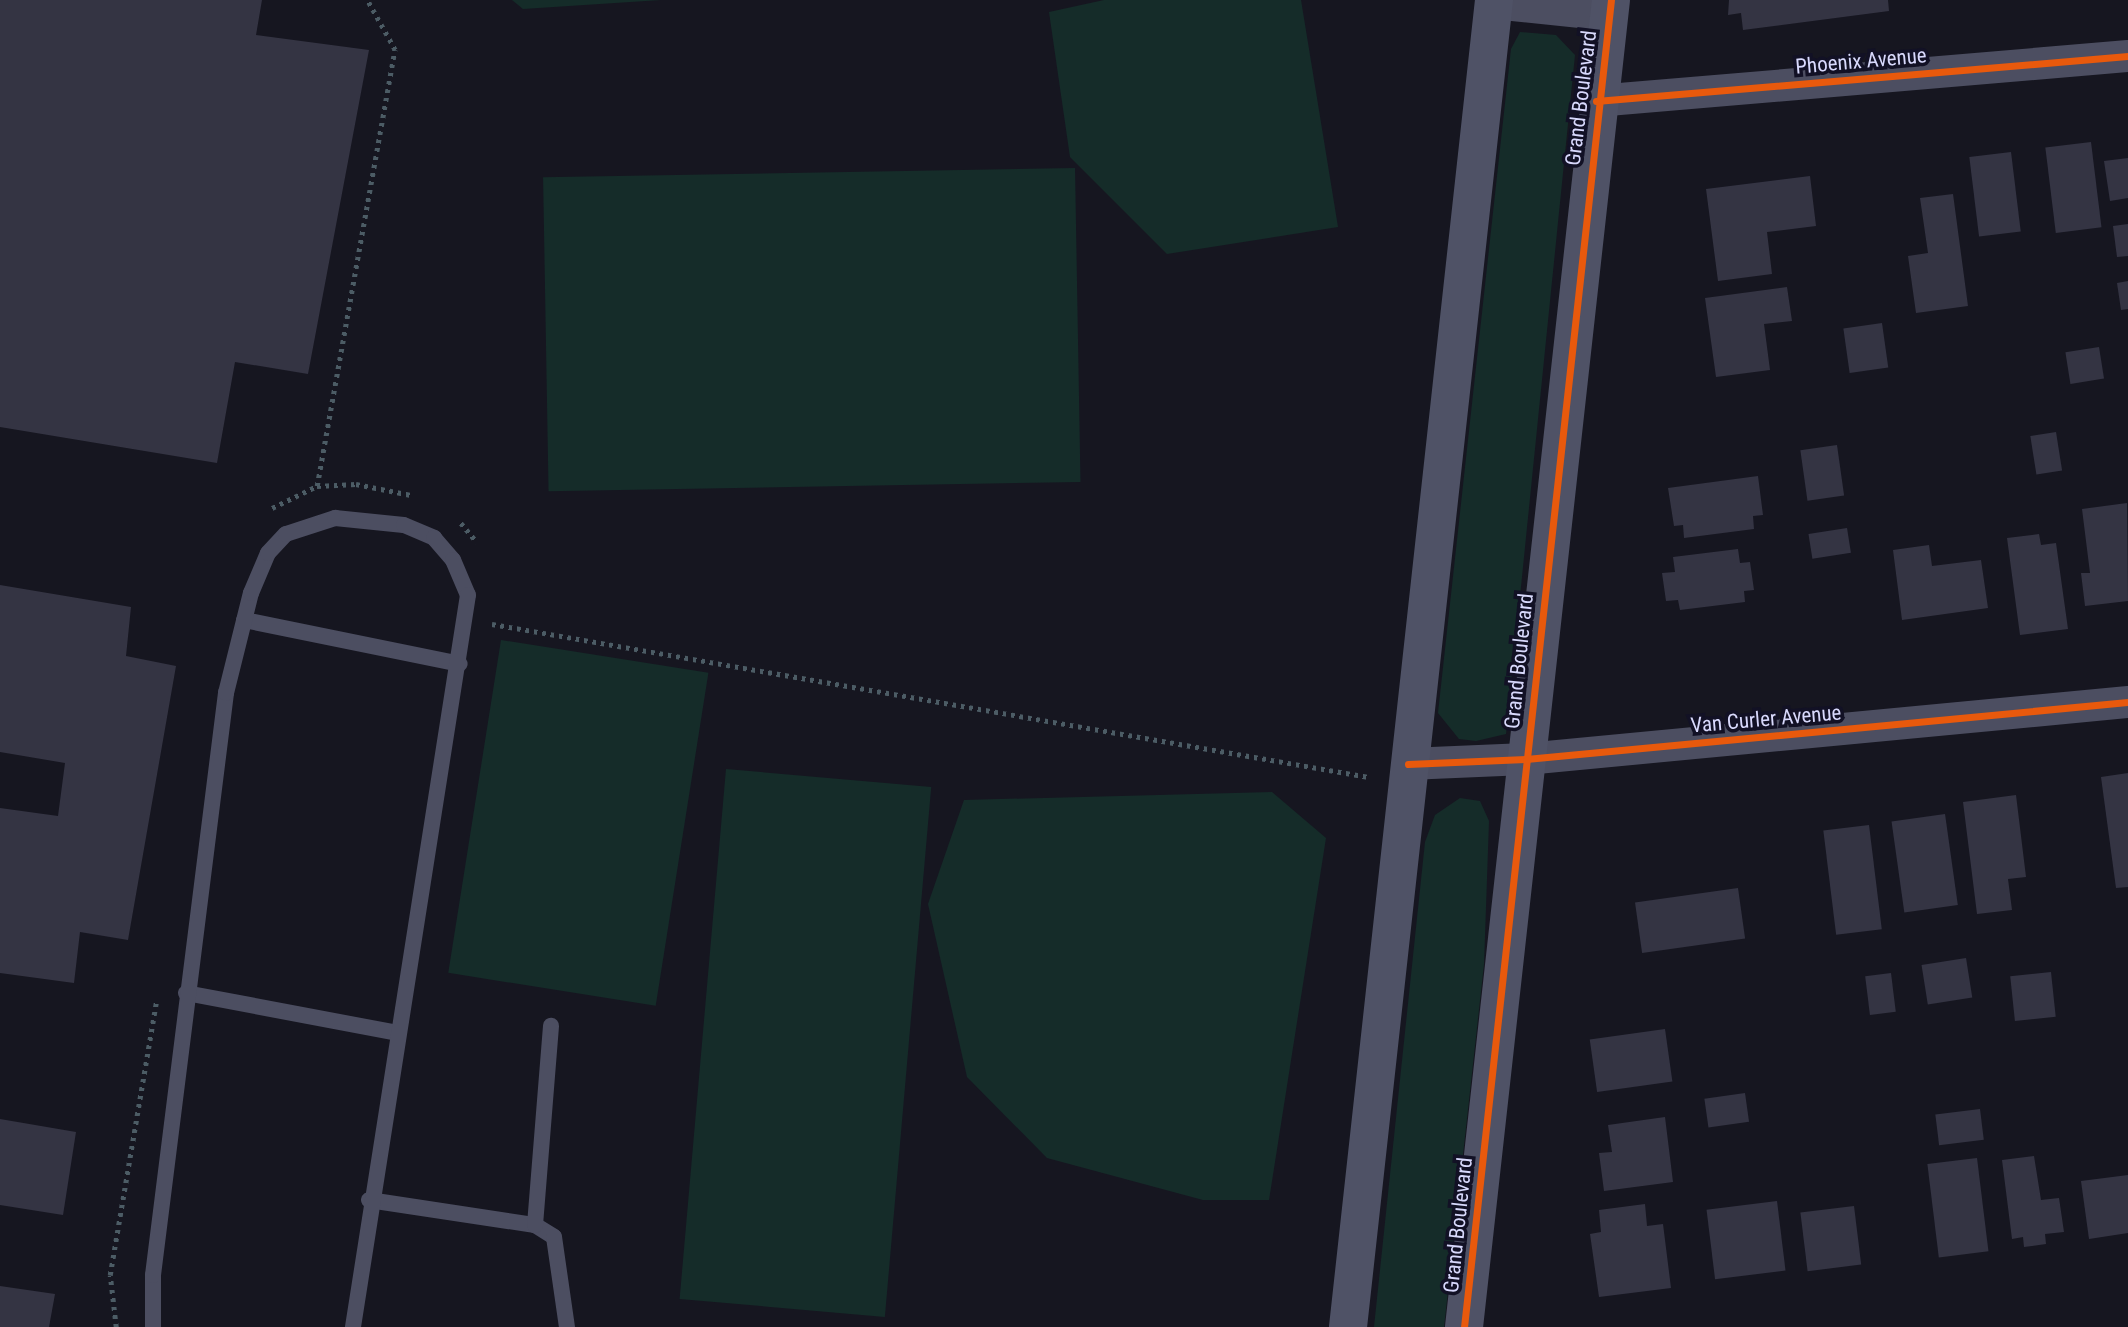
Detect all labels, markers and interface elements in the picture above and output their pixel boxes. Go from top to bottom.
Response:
street label: Grand Boulevard [1560,29,1602,167]
street label: Phoenix Avenue [1794,43,1928,79]
street label: Grand Boulevard [1499,592,1539,730]
street label: Van Curler Avenue [1690,700,1842,738]
street label: Grand Boulevard [1438,1156,1478,1294]

